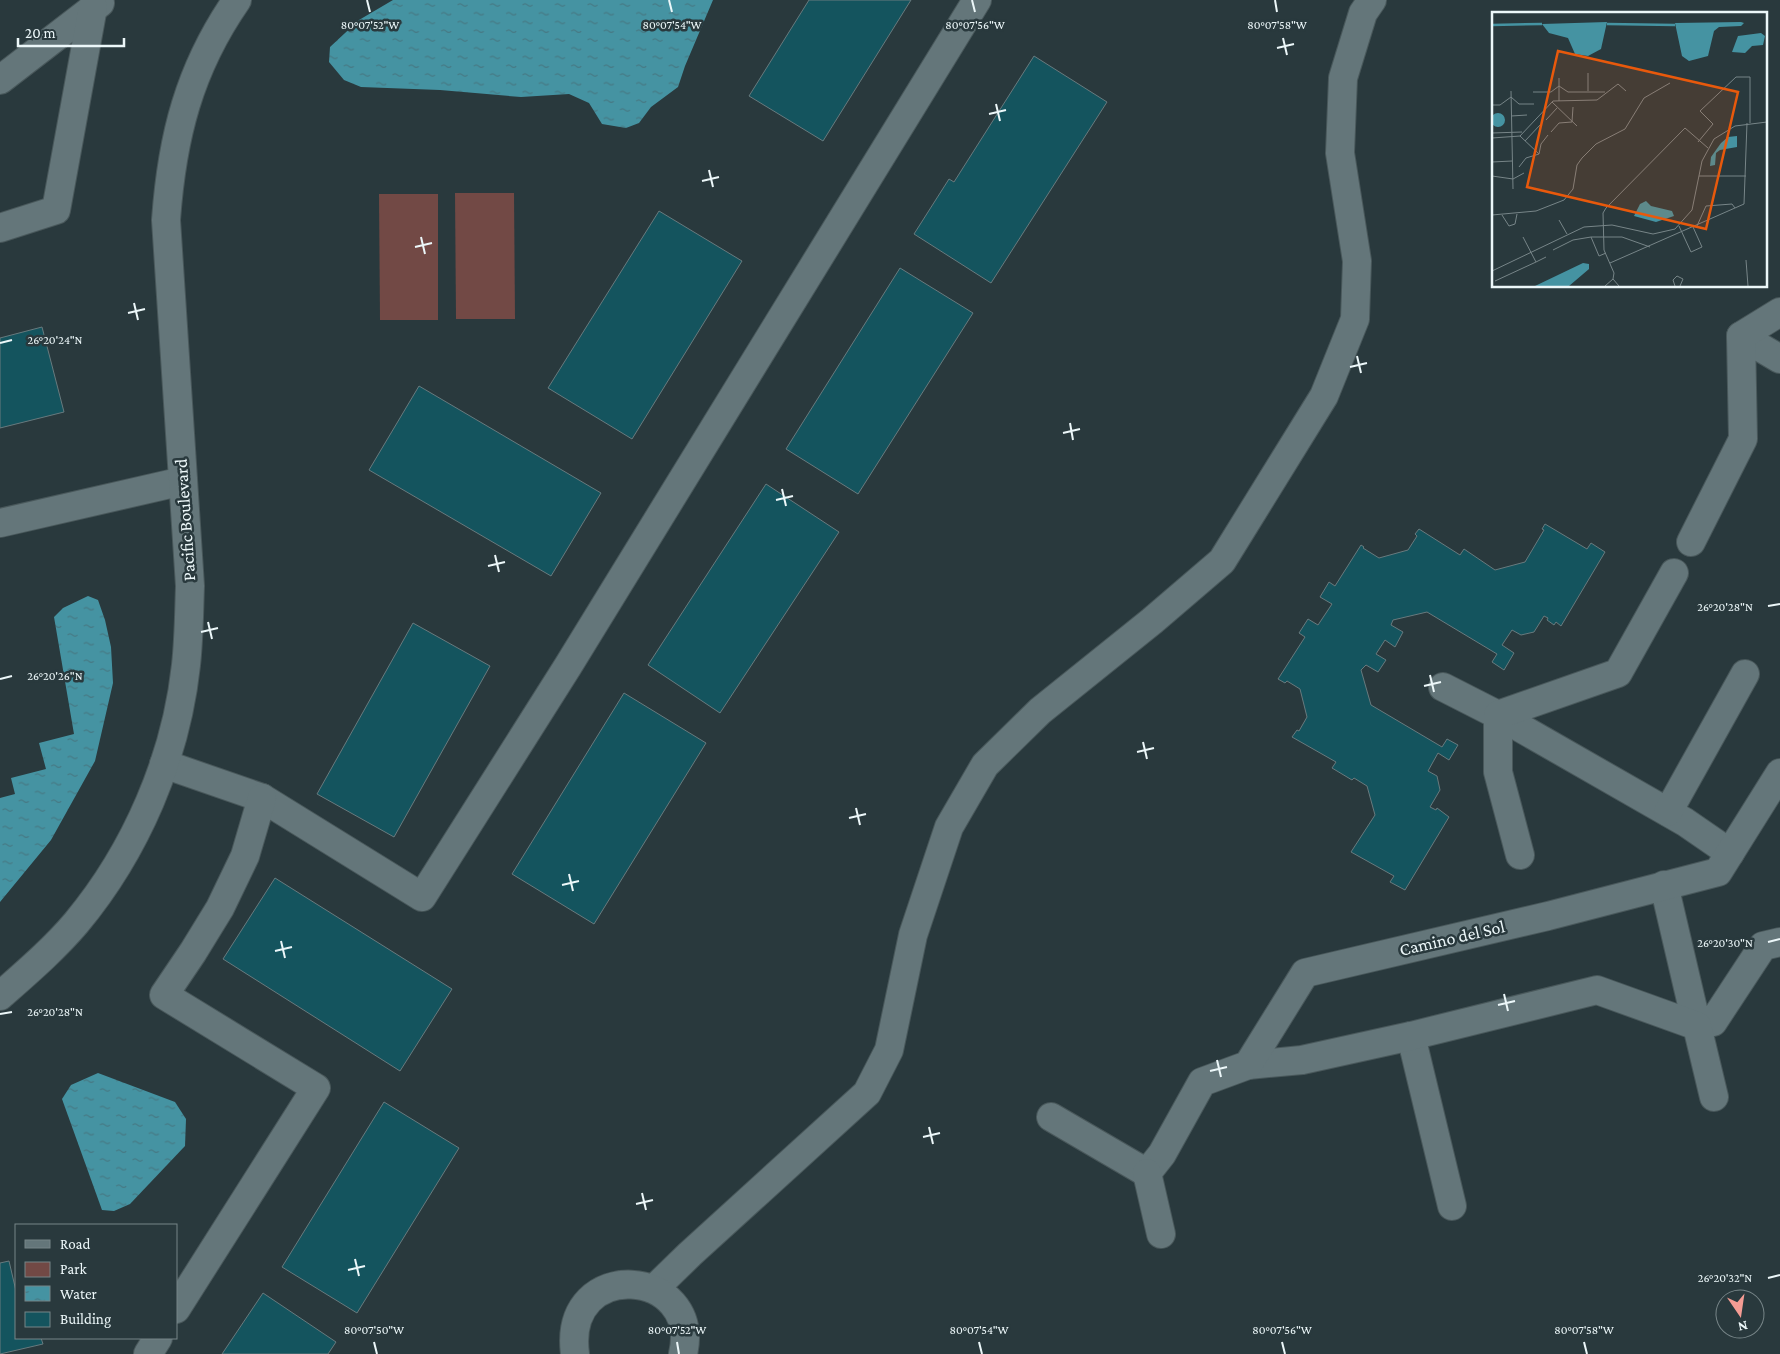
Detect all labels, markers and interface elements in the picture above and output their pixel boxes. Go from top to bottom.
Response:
inset map [1492,12,1768,288]
scale bar [18,15,124,47]
text: 80°07'52"W [341,18,399,32]
text: 80°07'54"W [642,18,702,32]
text: 80°07'56"W [945,18,1005,32]
text: 80°07'58"W [1247,18,1307,32]
text: 20 m [25,25,56,41]
text: 26°20'24"N [27,333,83,347]
street label: Pacific Boulevard [171,458,199,582]
text: 26°20'28"N [1697,600,1753,614]
text: 26°20'26"N [27,669,83,683]
street label: Camino del Sol [1397,916,1507,960]
text: 26°20'30"N [1697,936,1753,950]
text: 26°20'28"N [27,1005,83,1019]
legend [15,1224,178,1339]
text: Road [60,1236,91,1252]
text: Park [60,1261,87,1277]
text: 26°20'32"N [1698,1271,1752,1285]
text: Water [60,1286,97,1302]
north arrow [1715,1289,1765,1339]
text: Building [60,1311,111,1328]
text: N [1736,1318,1749,1336]
text: 80°07'50"W [344,1323,404,1337]
text: 80°07'52"W [648,1323,706,1337]
text: 80°07'54"W [949,1323,1009,1337]
text: 80°07'56"W [1252,1323,1312,1337]
text: 80°07'58"W [1554,1323,1614,1337]

